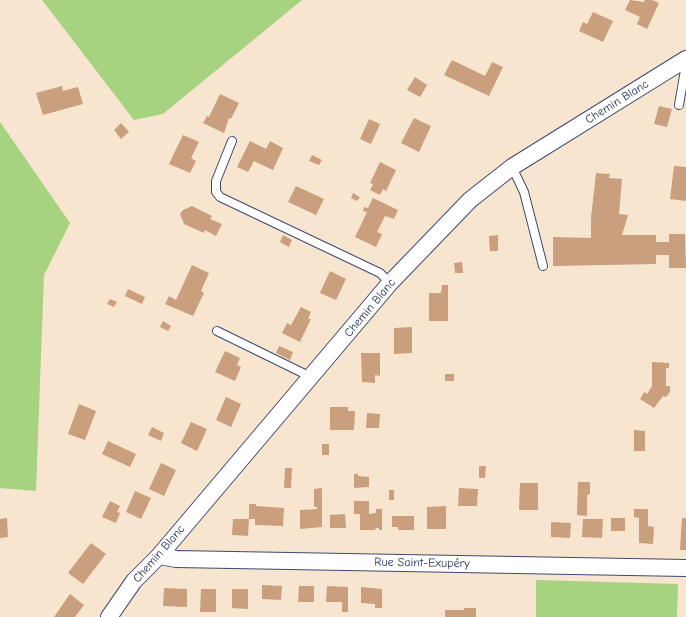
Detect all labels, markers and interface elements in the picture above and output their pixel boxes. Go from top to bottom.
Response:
street label: Chemin Blanc [583,77,651,127]
street label: Chemin Blanc [341,276,399,340]
street label: Chemin Blanc [130,522,188,586]
street label: Rue Saint-Exupéry [374,555,470,571]

